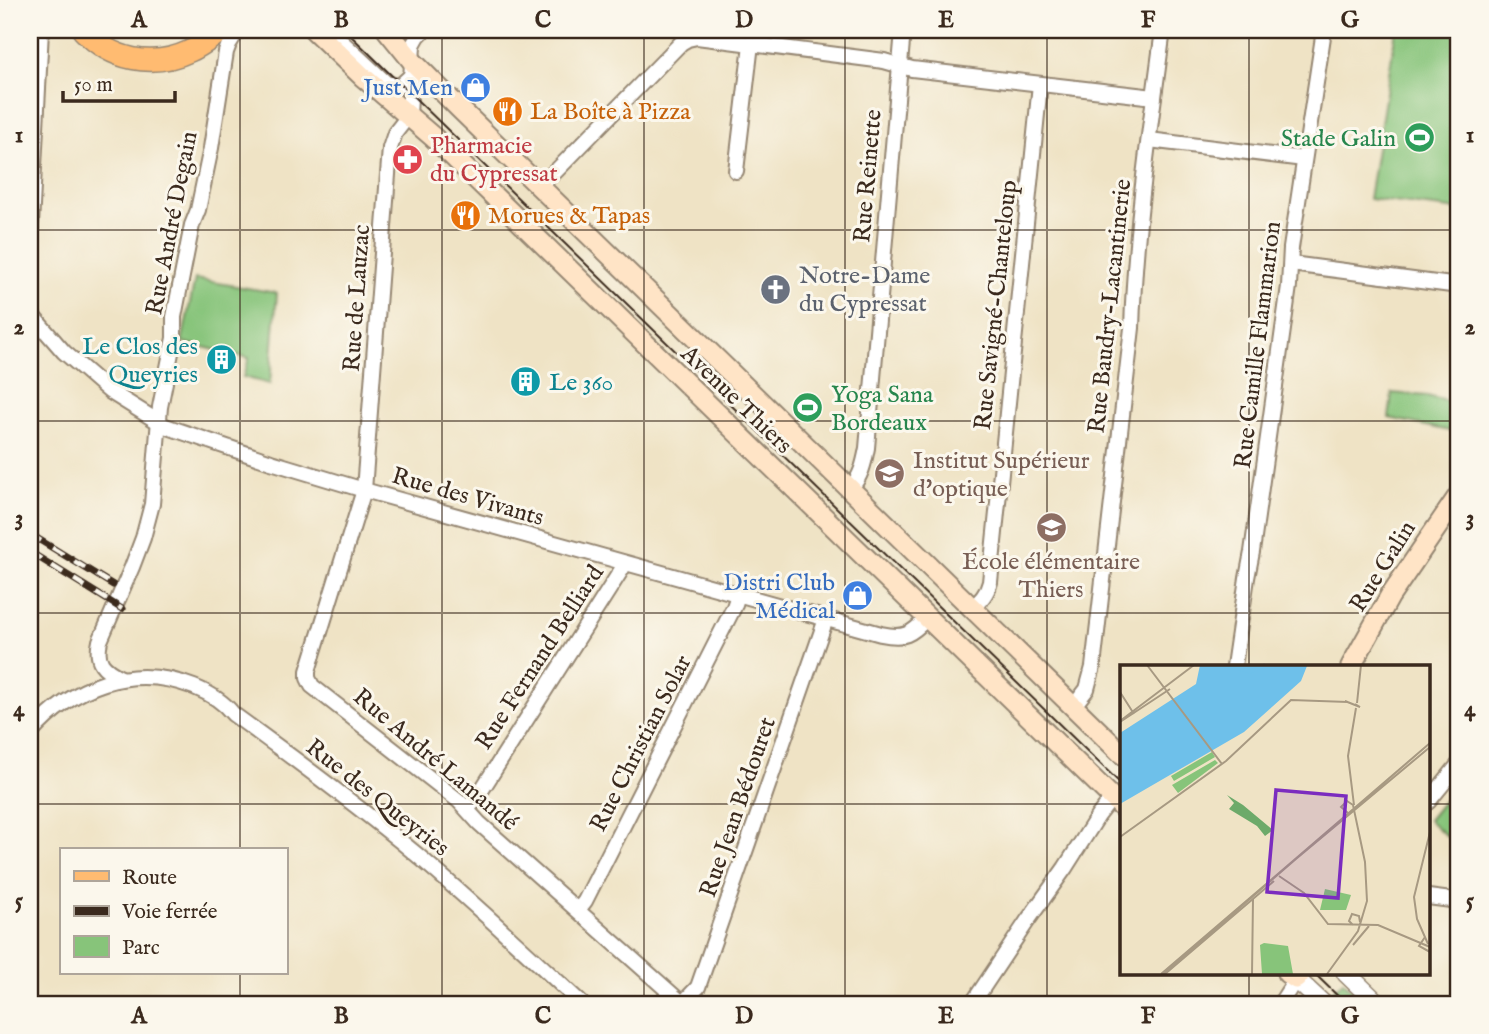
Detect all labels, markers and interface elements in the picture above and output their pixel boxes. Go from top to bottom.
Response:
text: A [130,6,148,35]
text: B [333,6,349,35]
text: C [535,6,552,35]
text: D [735,6,753,35]
text: E [938,6,954,35]
text: F [1141,6,1156,35]
text: G [1341,6,1360,35]
scale bar [63,60,175,104]
shop icon: Just Men [459,70,493,104]
text: 50 m [74,72,113,99]
place label: Just Men [360,73,453,104]
restaurant icon: La Boîte à Pizza [490,94,524,128]
place label: La Boîte à Pizza [530,97,691,128]
street label: Rue Reinette [847,108,890,244]
text: 1 [15,121,23,150]
sports icon: Stade Galin [1402,121,1436,155]
text: 1 [1466,121,1474,150]
place label: Stade Galin [1281,124,1396,155]
street label: Rue André Degain [139,129,206,318]
place label: Pharmacie du Cypressat [430,131,558,190]
pharmacy icon: Pharmacie du Cypressat [390,142,424,176]
street label: Rue Baudry-Lacantinerie [1082,177,1139,435]
street label: Rue Savigné-Chanteloup [968,179,1025,432]
restaurant icon: Morues & Tapas [448,198,482,232]
place label: Morues & Tapas [488,201,650,232]
street label: Rue Camille Flammarion [1228,220,1289,471]
street label: Rue de Lauzac [337,223,378,373]
place label: Notre-Dame du Cypressat [799,261,930,320]
church icon: Notre-Dame du Cypressat [759,272,793,306]
text: 2 [14,313,25,342]
text: 2 [1465,313,1476,342]
place label: Le Clos des Queyries [82,332,198,391]
street label: Avenue Thiers [673,338,798,461]
building icon: Le Clos des Queyries [204,343,238,377]
building icon: Le 360 [509,365,543,399]
place label: Le 360 [549,368,613,399]
place label: Yoga Sana Bordeaux [831,380,934,439]
sports icon: Yoga Sana Bordeaux [791,391,825,425]
place label: Institut Supérieur d'optique [913,446,1090,505]
school or university icon: Institut Supérieur d'optique [873,457,907,491]
street label: Rue des Vivants [388,461,547,534]
text: 3 [15,504,23,533]
text: 3 [1466,504,1474,533]
school or university icon: École élémentaire Thiers [1034,510,1068,544]
street label: Rue Galin [1343,515,1424,618]
place label: École élémentaire Thiers [962,547,1140,606]
street label: Rue Fernand Belliard [469,559,612,756]
place label: Distri Club Médical [723,568,835,627]
shop icon: Distri Club Médical [841,579,875,613]
street label: Rue Christian Solar [583,650,699,837]
inset map [1120,665,1430,974]
street label: Rue André Lamandé [346,682,524,838]
text: 4 [13,695,25,724]
text: 4 [1464,695,1476,724]
street label: Rue Jean Bédouret [693,713,784,902]
street label: Rue des Queyries [299,732,455,864]
legend [60,848,287,974]
text: Route [122,865,177,892]
text: 5 [15,887,24,916]
text: 5 [1466,887,1475,916]
text: Voie ferrée [121,899,218,926]
text: Parc [122,935,160,962]
text: A [130,1002,148,1031]
text: B [333,1002,349,1031]
text: C [535,1002,552,1031]
text: D [735,1002,753,1031]
text: E [938,1002,954,1031]
text: F [1141,1002,1156,1031]
text: G [1341,1002,1360,1031]

